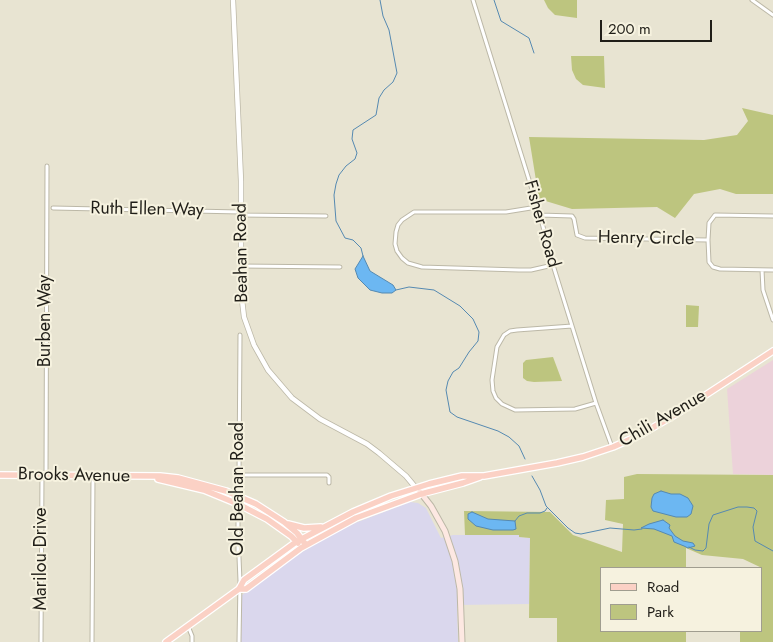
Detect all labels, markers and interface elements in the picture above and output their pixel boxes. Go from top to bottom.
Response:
scale bar [603,10,716,42]
text: 200 m [608,18,651,40]
street label: Fisher Road [518,178,564,270]
street label: Ruth Ellen Way [90,198,204,222]
street label: Beahan Road [230,203,254,303]
street label: Henry Circle [598,227,694,251]
street label: Burben Way [35,275,57,367]
street label: Chili Avenue [616,385,710,453]
street label: Old Beahan Road [228,422,250,556]
street label: Brooks Avenue [18,464,130,488]
street label: Marilou Drive [31,508,53,610]
legend [600,567,763,632]
text: Road [647,576,679,598]
text: Park [647,601,674,623]

